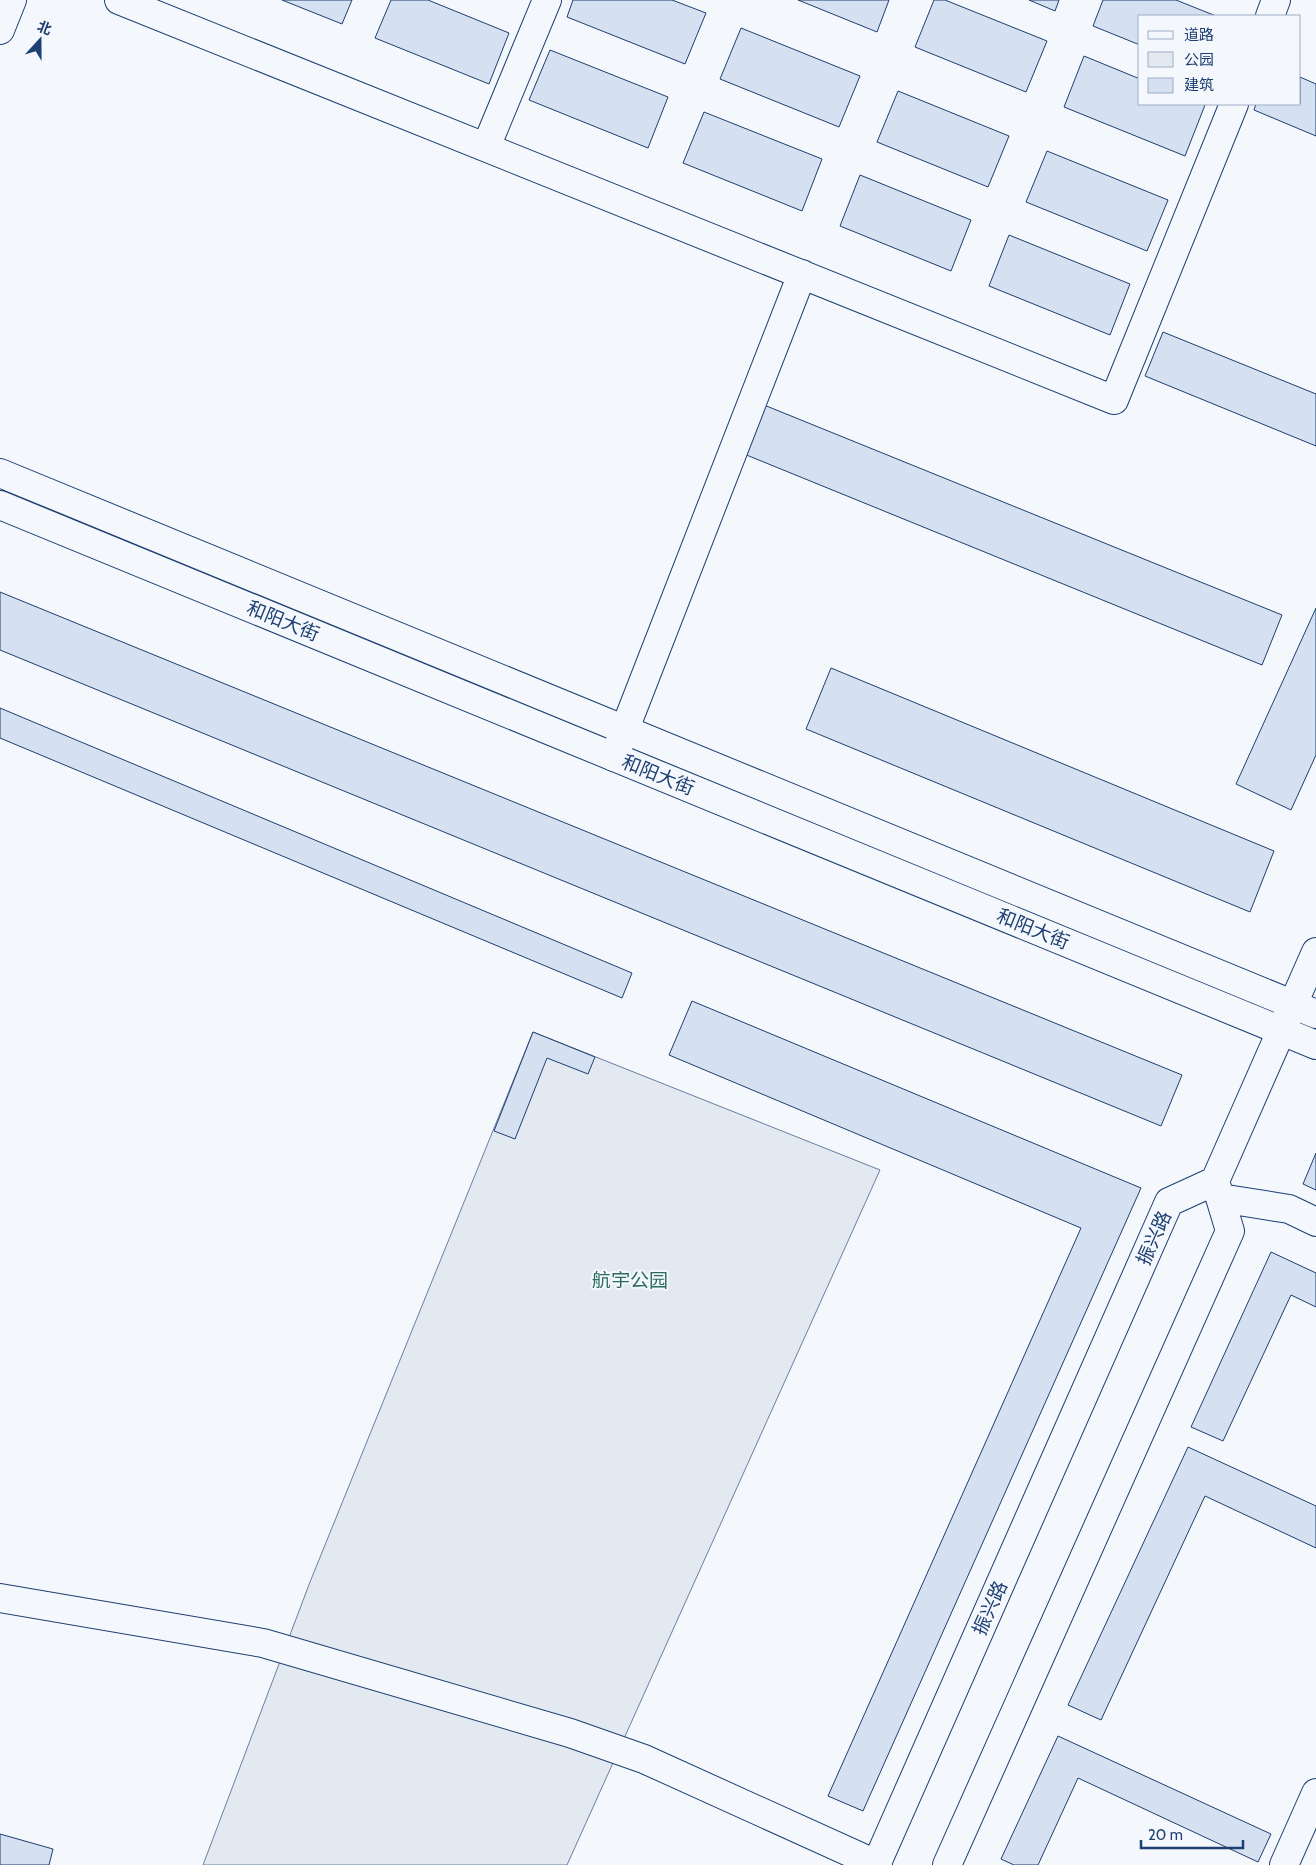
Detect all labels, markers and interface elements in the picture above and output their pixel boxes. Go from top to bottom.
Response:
north arrow [15,15,65,65]
legend [1138,15,1301,105]
text: 北 [35,17,54,39]
text: 道路 [1184,26,1214,44]
text: 公园 [1184,51,1214,69]
text: 建筑 [1184,76,1214,94]
street label: 和阳大街 [243,596,323,646]
street label: 和阳大街 [618,750,698,800]
street label: 和阳大街 [993,904,1073,954]
street label: 振兴路 [1132,1207,1176,1269]
park label: 航宇公园 [592,1269,668,1292]
street label: 振兴路 [968,1577,1012,1639]
scale bar [1141,1818,1244,1850]
text: 20 m [1148,1826,1183,1844]

